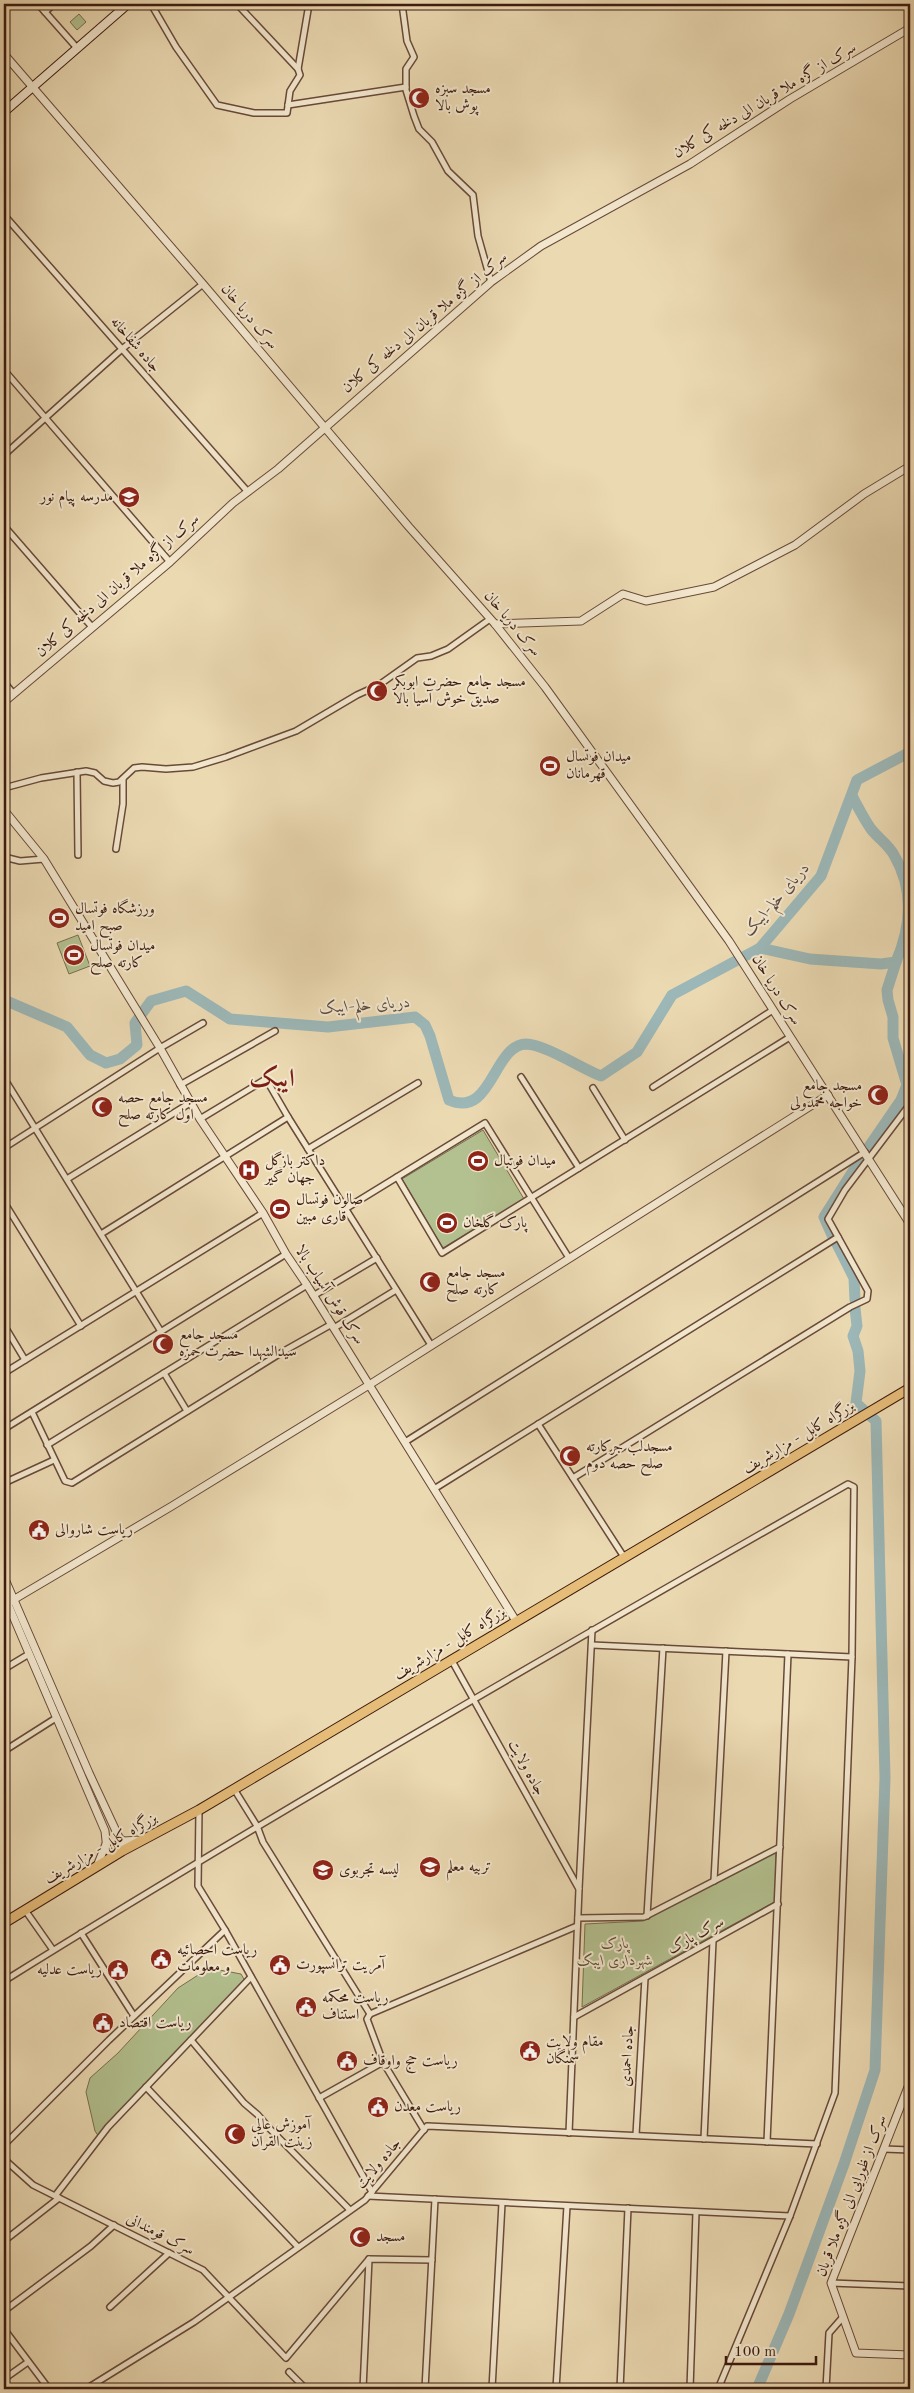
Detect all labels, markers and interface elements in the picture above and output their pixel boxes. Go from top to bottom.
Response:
street label: سرک از گزه ملا قربان الی دلخه کی کلان [669,37,859,162]
place label: مسجد سبزه پوش بالا [435,82,491,116]
mosque icon: مسجد سبزه پوش بالا [407,86,431,110]
street label: سرک از گزه ملا قربان الی دلخه کی کلان [337,247,511,397]
street label: سرک دریا خان [217,281,281,353]
street label: جاده شفاخانه [107,315,163,375]
school or university icon: مدرسه پیام نور [117,485,141,509]
place label: مدرسه پیام نور [38,490,113,509]
street label: سرک از گزه ملا قربان الی دلخه کی کلان [31,508,203,661]
street label: سرک دریا خان [480,588,544,660]
place label: مسجد جامع حضرت ابوبکر صدیق خوش آسیا بالا [391,674,526,707]
mosque icon: مسجد جامع حضرت ابوبکر صدیق خوش آسیا بالا [365,679,389,703]
place label: میدان فوتسال قهرمانان [566,749,631,783]
sports icon: میدان فوتسال قهرمانان [538,754,562,778]
water label: دریای خلم-ایبک [740,860,818,944]
place label: ورزشگاه فوتسال صبح امید [75,898,155,939]
sports icon: ورزشگاه فوتسال صبح امید [47,906,71,930]
place label: میدان فوتسال کارته صلح [90,938,155,976]
sports icon: میدان فوتسال کارته صلح [62,943,86,967]
street label: سرک دریا خان [748,952,804,1028]
water label: دریای خلم-ایبک [319,994,412,1024]
district label: ایبک [249,1064,295,1093]
place label: مسجد جامع خواجه محمدولی [790,1079,862,1111]
mosque icon: مسجد جامع خواجه محمدولی [866,1083,890,1107]
place label: مسجد جامع حصه اول کارته صلح [118,1091,208,1128]
mosque icon: مسجد جامع حصه اول کارته صلح [90,1095,114,1119]
sports icon: میدان فوتبال [466,1149,490,1173]
place label: داکتر بازگل جهان گیر [263,1151,325,1186]
place label: میدان فوتبال [494,1154,556,1169]
hospital icon: داکتر بازگل جهان گیر [237,1158,261,1182]
place label: صالون فوتسال قاری مبین [296,1192,363,1225]
sports icon: صالون فوتسال قاری مبین [268,1197,292,1221]
sports icon: پارک گلخان [435,1211,459,1235]
place label: پارک گلخان [463,1213,528,1233]
street label: سرک قوش آسیاب بالا [291,1241,369,1348]
place label: مسجد جامع کارته صلح [446,1266,505,1303]
mosque icon: مسجد جامع کارته صلح [418,1270,442,1294]
place label: مسجد جامع سیدالشهدا حضرت حمزه [179,1328,297,1361]
mosque icon: مسجد جامع سیدالشهدا حضرت حمزه [151,1332,175,1356]
street label: بزرگراه کابل - مزارشریف [739,1395,859,1479]
place label: مسجدلب جرکارته صلح حصه دوم [586,1439,673,1477]
mosque icon: مسجدلب جرکارته صلح حصه دوم [558,1444,582,1468]
public building icon: ریاست شاروالی [27,1518,51,1542]
place label: ریاست شاروالی [55,1523,133,1538]
street label: بزرگراه کابل - مزارشریف [390,1601,510,1685]
street label: جاده ولایت [504,1738,547,1799]
street label: بزرگراه کابل - مزارشریف [40,1807,161,1889]
school or university icon: تربیه معلم [418,1855,442,1879]
school or university icon: لیسه تجربوی [311,1858,335,1882]
place label: تربیه معلم [446,1859,491,1881]
place label: لیسه تجربوی [339,1862,399,1879]
street label: سرک پارک [665,1914,728,1959]
park label: پارک شهرداری ایبک [577,1936,653,1970]
place label: ریاست احصائیه و معلومات [177,1943,257,1975]
public building icon: ریاست احصائیه و معلومات [149,1947,173,1971]
public building icon: آمریت ترانسپورت [268,1953,292,1977]
place label: آمریت ترانسپورت [296,1955,387,1975]
public building icon: ریاست عدلیه [106,1958,130,1982]
place label: ریاست عدلیه [37,1963,102,1978]
place label: ریاست محکمه استناف [322,1989,389,2023]
public building icon: ریاست محکمه استناف [294,1995,318,2019]
public building icon: ریاست اقتصاد [91,2011,115,2035]
place label: ریاست اقتصاد [119,2016,191,2031]
street label: جاده احمدی [619,2025,637,2087]
place label: مقام ولایت سمنگان [546,2035,604,2067]
public building icon: مقام ولایت سمنگان [518,2039,542,2063]
public building icon: ریاست حج واوقاف [335,2049,359,2073]
place label: ریاست حج واوقاف [363,2054,458,2074]
public building icon: ریاست معدن [366,2095,390,2119]
place label: ریاست معدن [394,2100,461,2115]
street label: سرک از ظورایی الی گزه ملا قربان [810,2112,891,2279]
place label: آموزش عالی زینت القرآن [251,2115,313,2151]
mosque icon: آموزش عالی زینت القرآن [223,2122,247,2146]
street label: جاده ولایت [354,2136,405,2193]
street label: سرک قومندانی [123,2211,197,2259]
mosque icon: مسجد [348,2225,372,2249]
place label: مسجد [376,2230,405,2245]
scale bar [726,2333,816,2365]
text: 100 m [734,2345,776,2360]

